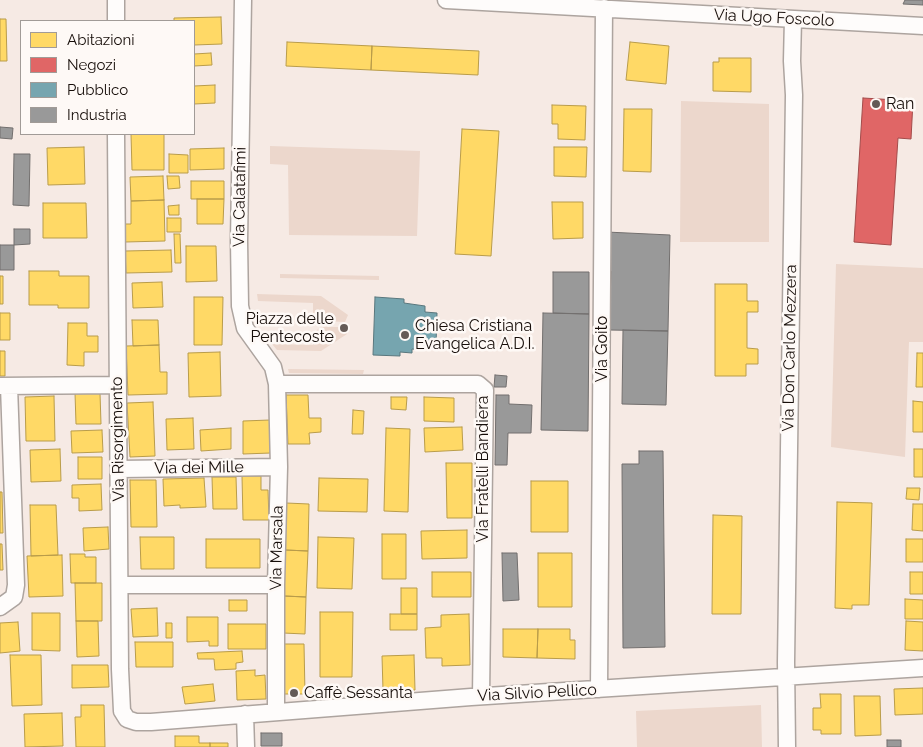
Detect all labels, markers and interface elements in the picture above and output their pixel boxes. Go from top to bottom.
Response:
street label: Via Ugo Foscolo [713,5,835,31]
legend [20,20,195,135]
text: Abitazioni [67,31,134,49]
text: Negozi [67,56,116,74]
text: Pubblico [67,81,128,99]
place label: Ran [886,94,914,114]
marker: Ran [870,98,882,110]
text: Industria [67,106,127,124]
street label: Via Calatafimi [230,147,250,247]
street label: Via Don Carlo Mezzera [779,264,801,432]
place label: Piazza delle Pentecoste [246,309,334,347]
place label: Chiesa Cristiana Evangelica A.D.I. [415,316,535,354]
street label: Via Goito [592,316,612,382]
marker: Piazza delle Pentecoste [338,322,350,334]
marker: Chiesa Cristiana Evangelica A.D.I. [399,329,411,341]
street label: Via Risorgimento [107,376,129,502]
street label: Via Fratelli Bandiera [473,396,493,542]
street label: Via dei Mille [154,458,244,478]
street label: Via Marsala [267,505,287,591]
street label: Via Silvio Pellico [477,680,597,706]
place label: Caffè Sessanta [304,683,413,703]
marker: Caffè Sessanta [288,687,300,699]

